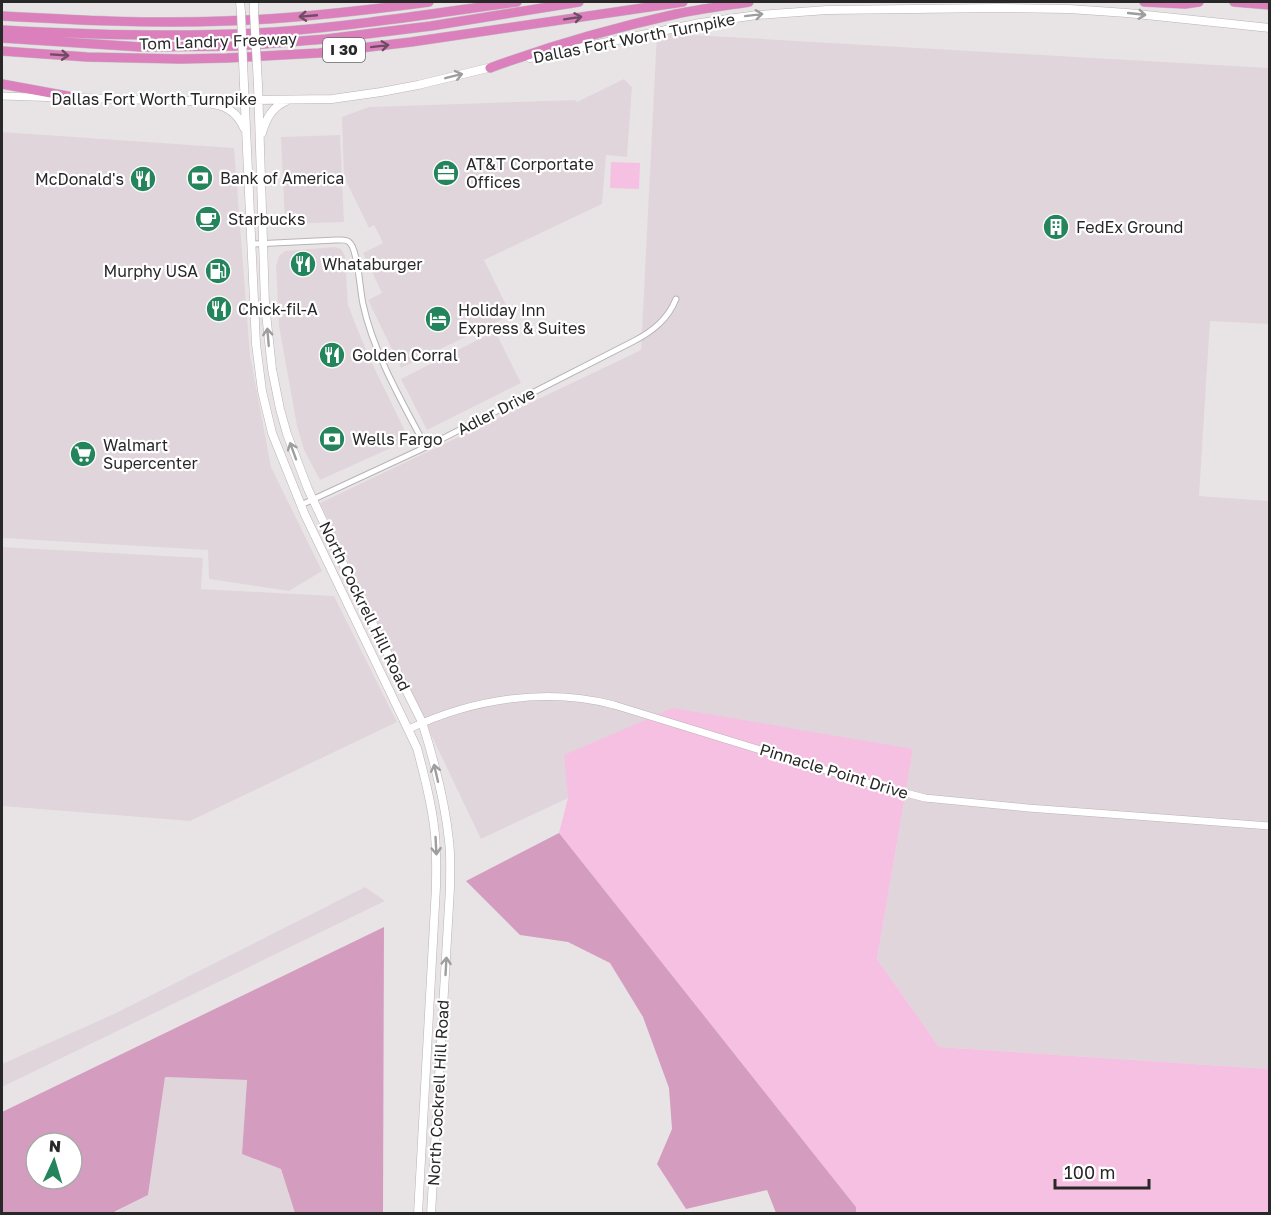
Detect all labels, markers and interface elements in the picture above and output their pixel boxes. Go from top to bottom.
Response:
street label: Dallas Fort Worth Turnpike [531,9,737,67]
one-way arrow [1127,9,1147,20]
one-way arrow [743,10,763,21]
one-way arrow [299,11,319,22]
one-way arrow [563,12,583,23]
street label: Tom Landry Freeway [139,28,297,54]
road number: I 30 [323,38,365,62]
one-way arrow [370,40,390,51]
one-way arrow [49,49,69,60]
one-way arrow [444,70,463,82]
street label: Dallas Fort Worth Turnpike [51,89,257,109]
place label: AT&T Corportate Offices [466,154,594,192]
office icon: AT&T Corportate Offices [431,158,461,188]
bank icon: Bank of America [185,163,215,193]
restaurant icon: McDonald's [128,164,158,194]
place label: Bank of America [220,168,344,188]
place label: McDonald's [35,169,124,189]
cafe icon: Starbucks [193,204,223,234]
place label: Starbucks [228,209,305,229]
building icon: FedEx Ground [1041,212,1071,242]
place label: FedEx Ground [1076,217,1183,237]
restaurant icon: Whataburger [288,249,318,279]
place label: Whataburger [322,254,422,274]
fuel station icon: Murphy USA [203,256,233,286]
place label: Murphy USA [104,261,198,281]
restaurant icon: Chick-fil-A [204,294,234,324]
place label: Chick-fil-A [238,299,318,319]
place label: Holiday Inn Express & Suites [458,300,586,338]
hotel icon: Holiday Inn Express & Suites [423,304,453,334]
one-way arrow [262,327,273,347]
restaurant icon: Golden Corral [317,340,347,370]
place label: Golden Corral [352,345,458,365]
street label: Adler Drive [454,383,538,439]
bank icon: Wells Fargo [317,424,347,454]
place label: Wells Fargo [352,429,442,449]
place label: Walmart Supercenter [103,435,198,473]
supermarket icon: Walmart Supercenter [68,439,98,469]
one-way arrow [286,442,297,461]
street label: North Cockrell Hill Road [315,518,415,694]
street label: Pinnacle Point Drive [757,739,911,803]
one-way arrow [430,764,442,783]
one-way arrow [430,836,441,856]
one-way arrow [440,957,451,977]
street label: North Cockrell Hill Road [423,999,453,1187]
north arrow [24,1131,84,1191]
text: N [48,1136,62,1156]
scale bar [1055,1152,1150,1190]
text: 100 m [1064,1161,1115,1183]

